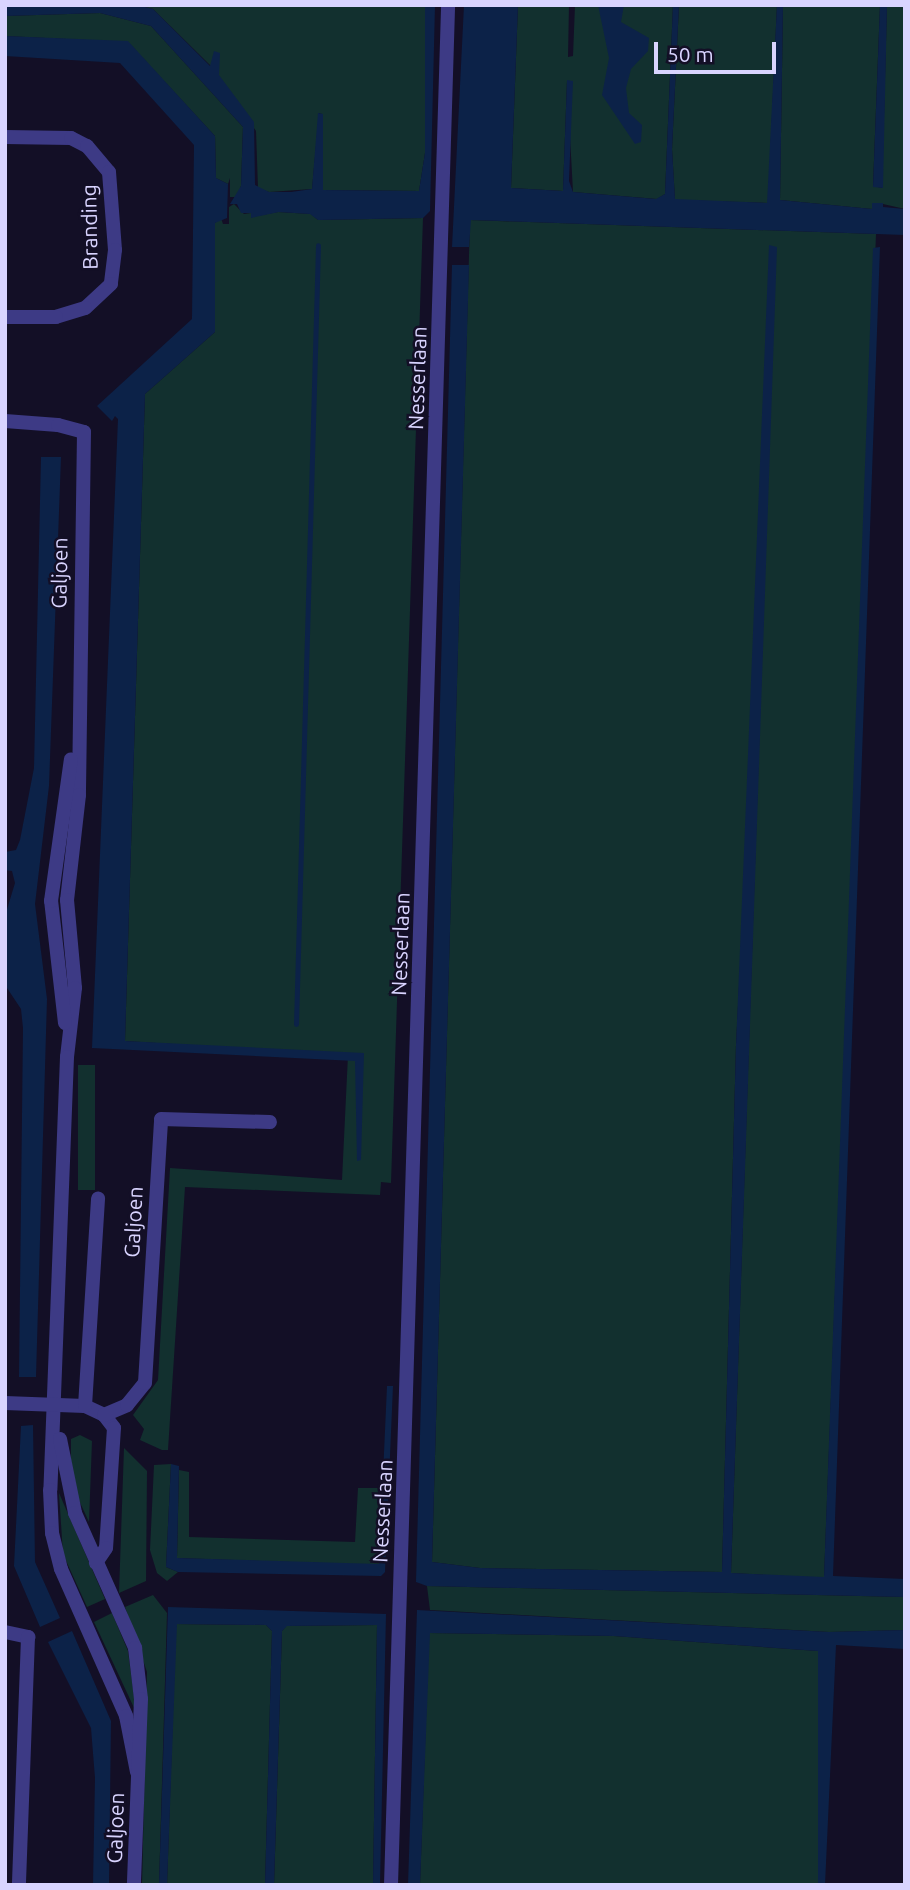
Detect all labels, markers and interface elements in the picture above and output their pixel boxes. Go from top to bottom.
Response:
scale bar [658,28,780,72]
text: 50 m [667,42,714,66]
street label: Branding [76,184,102,270]
street label: Nesserlaan [403,326,431,430]
street label: Galjoen [46,537,72,609]
street label: Nesserlaan [386,892,414,996]
street label: Galjoen [119,1186,147,1258]
street label: Nesserlaan [367,1459,397,1563]
street label: Galjoen [101,1792,129,1864]

